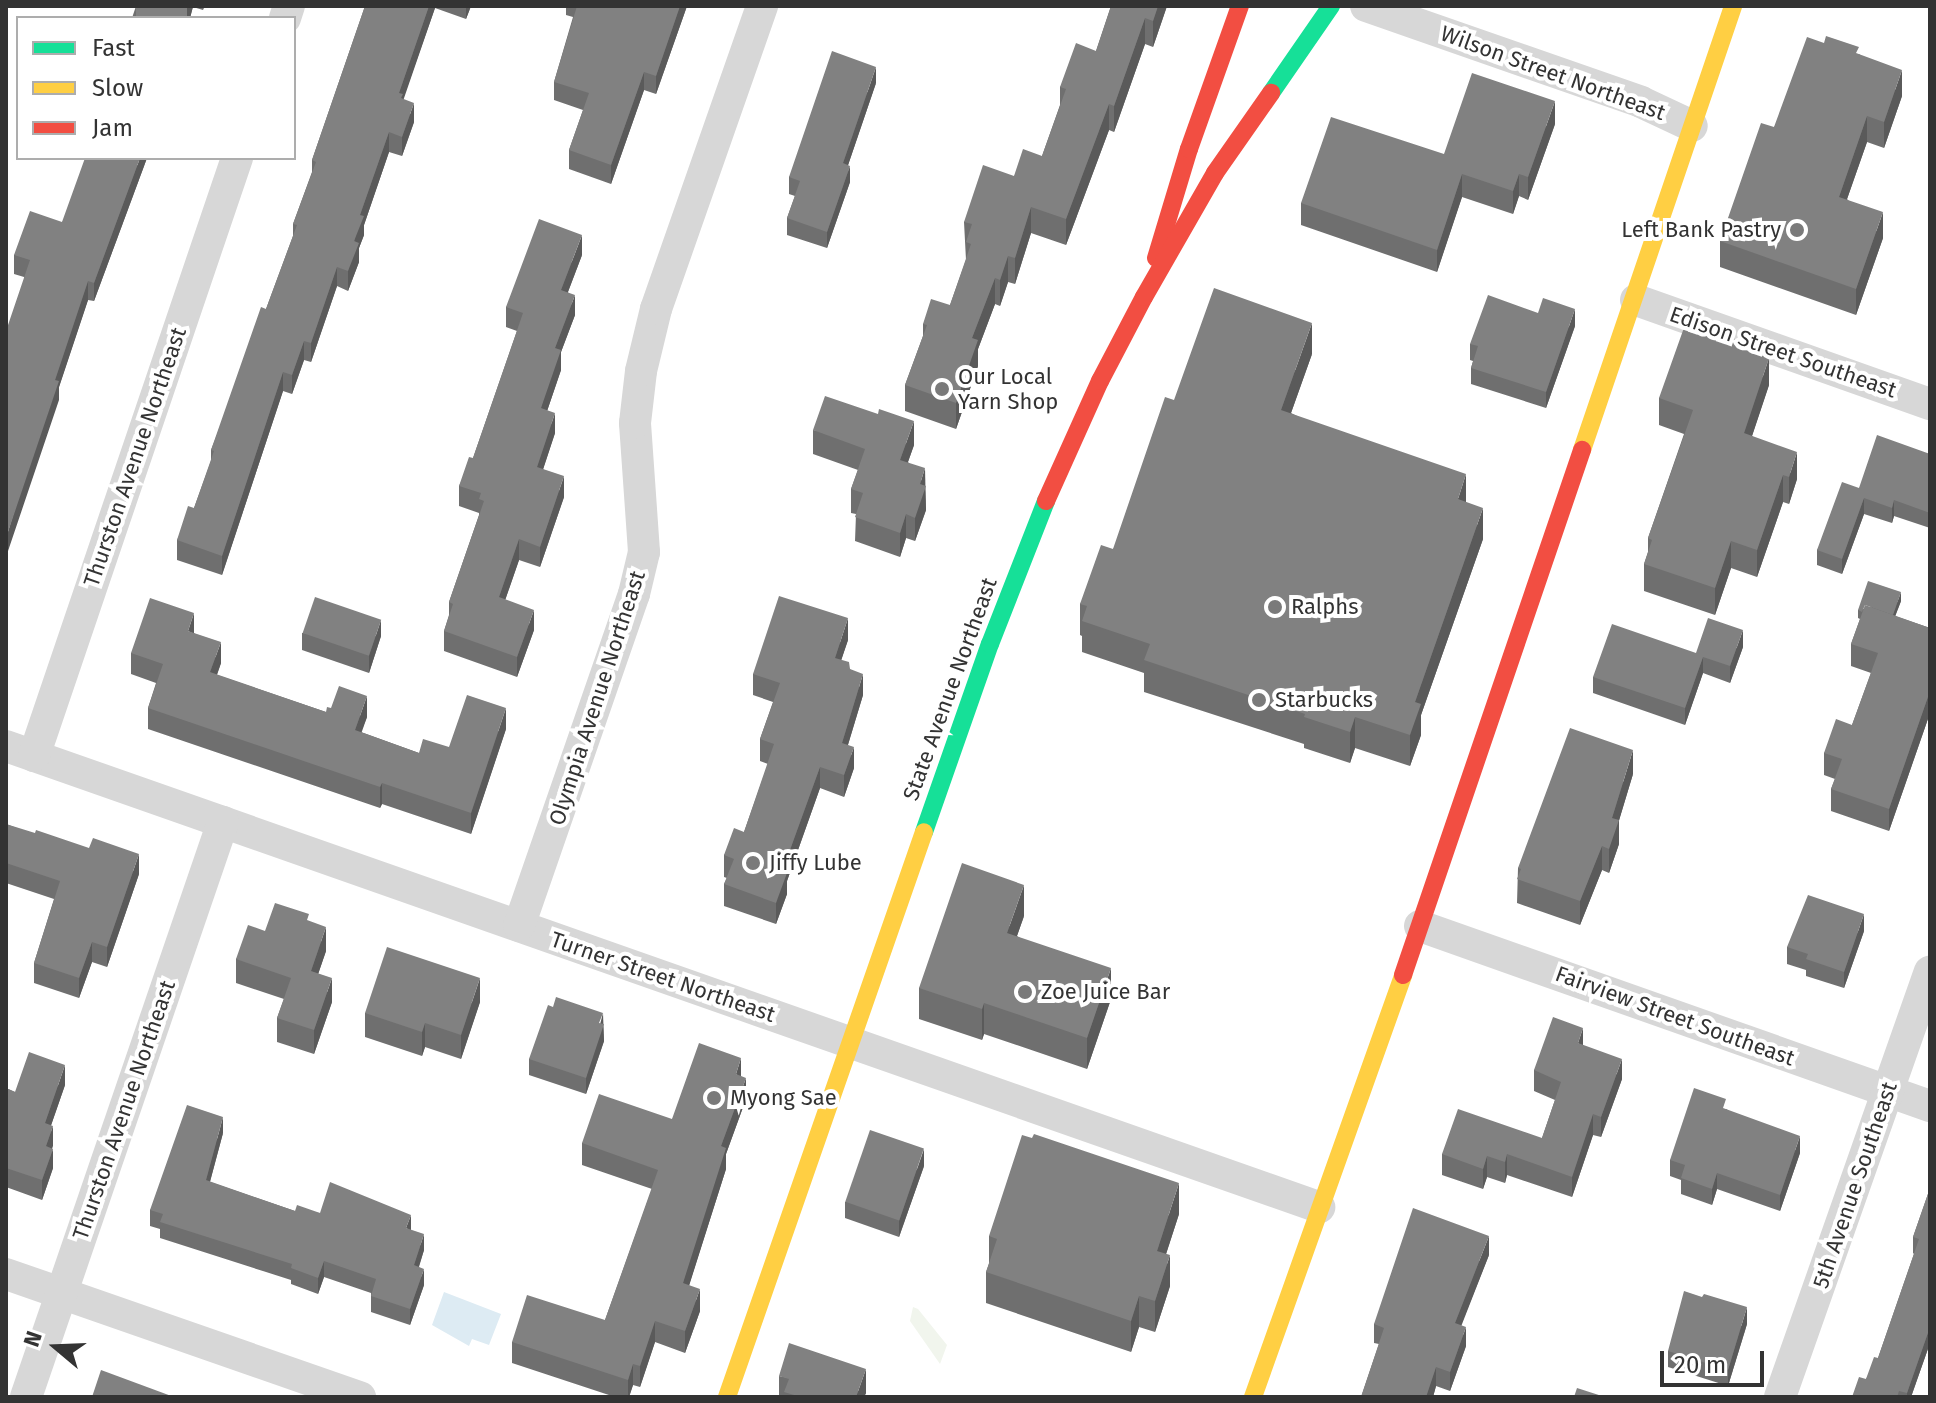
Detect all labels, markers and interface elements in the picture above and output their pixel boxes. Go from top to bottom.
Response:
legend [16,16,296,160]
street label: Wilson Street Northeast [1437,20,1669,126]
text: Fast [92,34,135,62]
text: Slow [92,74,143,102]
text: Jam [92,114,133,142]
place label: Left Bank Pastry [1621,217,1781,243]
marker: Left Bank Pastry [1788,221,1806,239]
street label: Edison Street Southeast [1666,301,1900,403]
street label: Thurston Avenue Northeast [78,324,192,590]
place label: Our Local Yarn Shop [958,363,1058,414]
marker: Our Local Yarn Shop [933,380,951,398]
street label: Olympia Avenue Northeast [543,567,651,829]
street label: State Avenue Northeast [897,574,1003,804]
place label: Ralphs [1291,594,1359,620]
marker: Ralphs [1266,598,1284,616]
place label: Starbucks [1275,687,1373,713]
marker: Starbucks [1250,691,1268,709]
place label: Jiffy Lube [769,850,862,876]
marker: Jiffy Lube [744,854,762,872]
street label: Turner Street Northeast [547,926,779,1028]
street label: Fairview Street Southeast [1552,960,1798,1072]
street label: Thurston Avenue Northeast [67,977,181,1243]
place label: Zoe Juice Bar [1041,979,1170,1005]
marker: Zoe Juice Bar [1016,983,1034,1001]
street label: 5th Avenue Southeast [1807,1078,1903,1292]
place label: Myong Sae [730,1085,837,1111]
marker: Myong Sae [705,1089,723,1107]
north arrow [16,1307,96,1387]
text: N [18,1328,48,1350]
scale bar [1664,1335,1768,1385]
text: 20 m [1674,1351,1726,1379]

